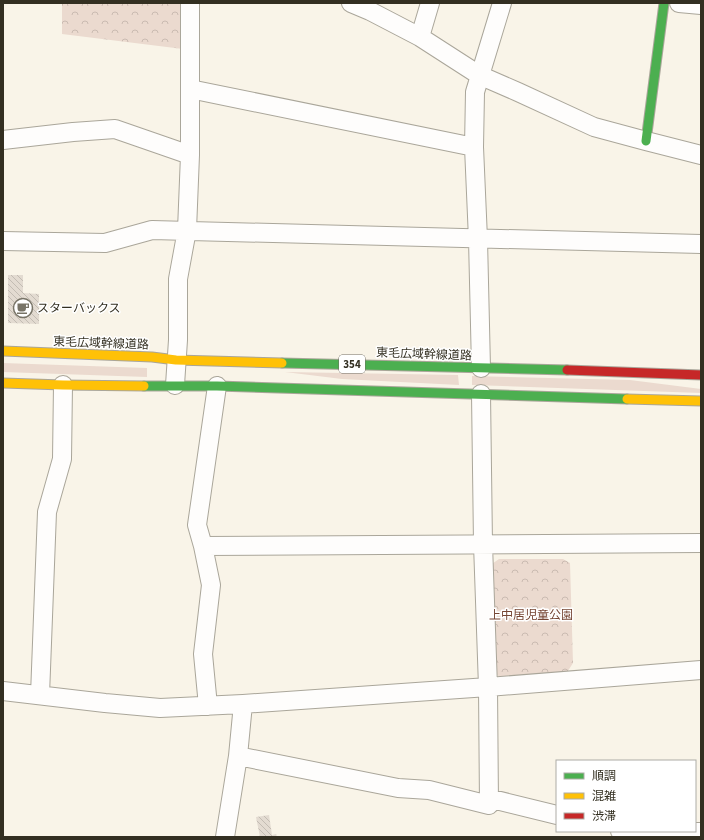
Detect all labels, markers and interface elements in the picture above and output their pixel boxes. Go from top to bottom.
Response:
cafe icon: スターバックス [12,297,34,319]
place label: スターバックス [37,300,121,317]
street label: 東毛広域幹線道路 [53,333,149,354]
street label: 東毛広域幹線道路 [376,344,472,365]
road number: 354 [339,355,365,373]
park label: 上中居児童公園 [489,607,573,624]
legend [556,760,696,832]
text: 順調 [592,768,616,785]
text: 混雑 [592,788,616,805]
text: 渋滞 [592,808,616,825]

